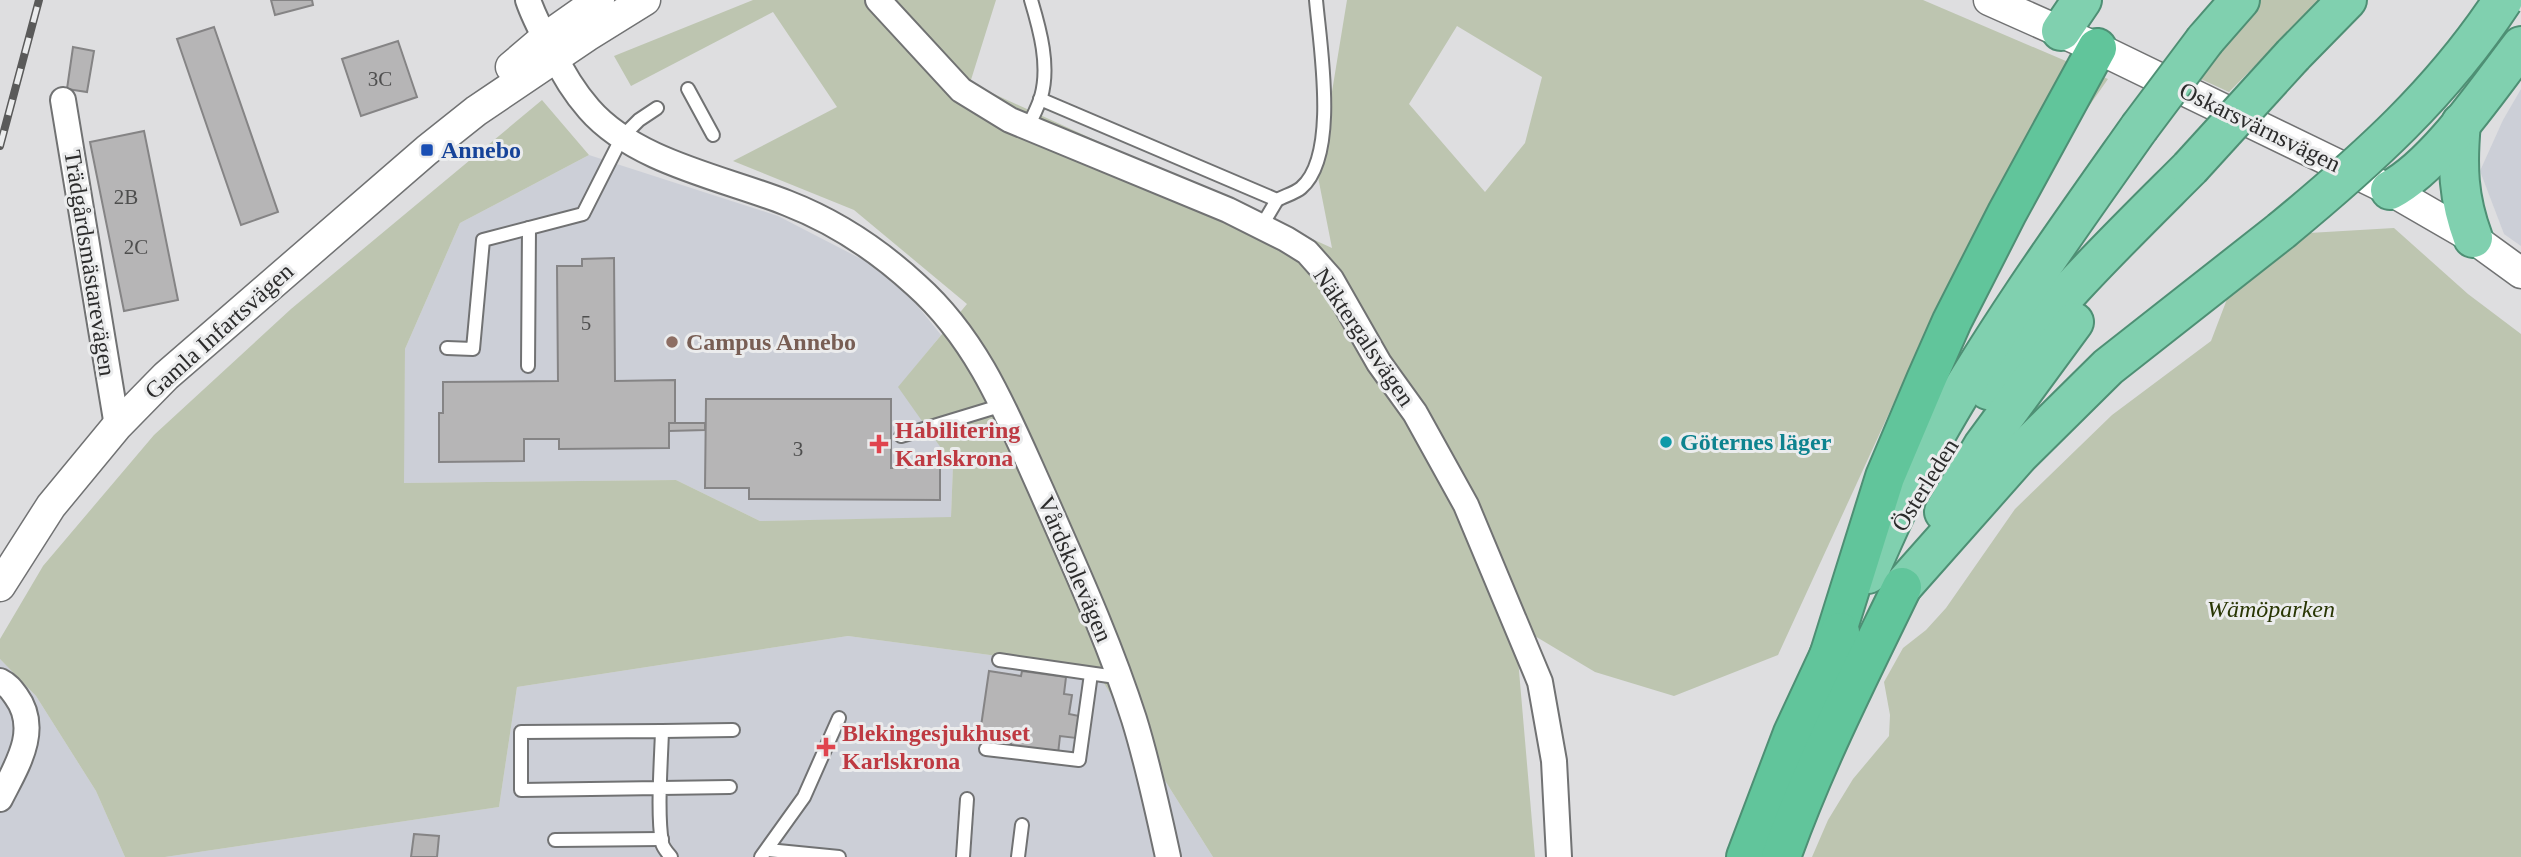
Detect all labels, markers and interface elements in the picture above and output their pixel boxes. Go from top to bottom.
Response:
house number: 3C [368,67,392,91]
street label: Oskarsvärnsvägen [2175,77,2345,177]
place label: Annebo [441,137,521,163]
marker: Annebo [419,142,435,158]
street label: Trädgårdsmästarevägen [59,148,121,378]
house number: 2B [114,185,138,209]
house number: 2C [124,235,148,259]
street label: Gamla Infartsvägen [140,258,298,404]
street label: Näktergalsvägen [1308,263,1420,411]
house number: 5 [581,311,591,335]
place label: Campus Annebo [686,329,856,355]
marker: Campus Annebo [664,334,680,350]
place label: Habilitering Karlskrona [895,417,1020,471]
place label: Göternes läger [1680,429,1832,455]
marker: Habilitering Karlskrona [869,434,889,454]
marker: Göternes läger [1658,434,1674,450]
street label: Österleden [1886,434,1964,536]
house number: 3 [793,437,803,461]
street label: Vårdskolevägen [1033,492,1117,646]
park label: Wämöparken [2207,596,2335,622]
place label: Blekingesjukhuset Karlskrona [842,720,1030,774]
marker: Blekingesjukhuset Karlskrona [816,737,836,757]

